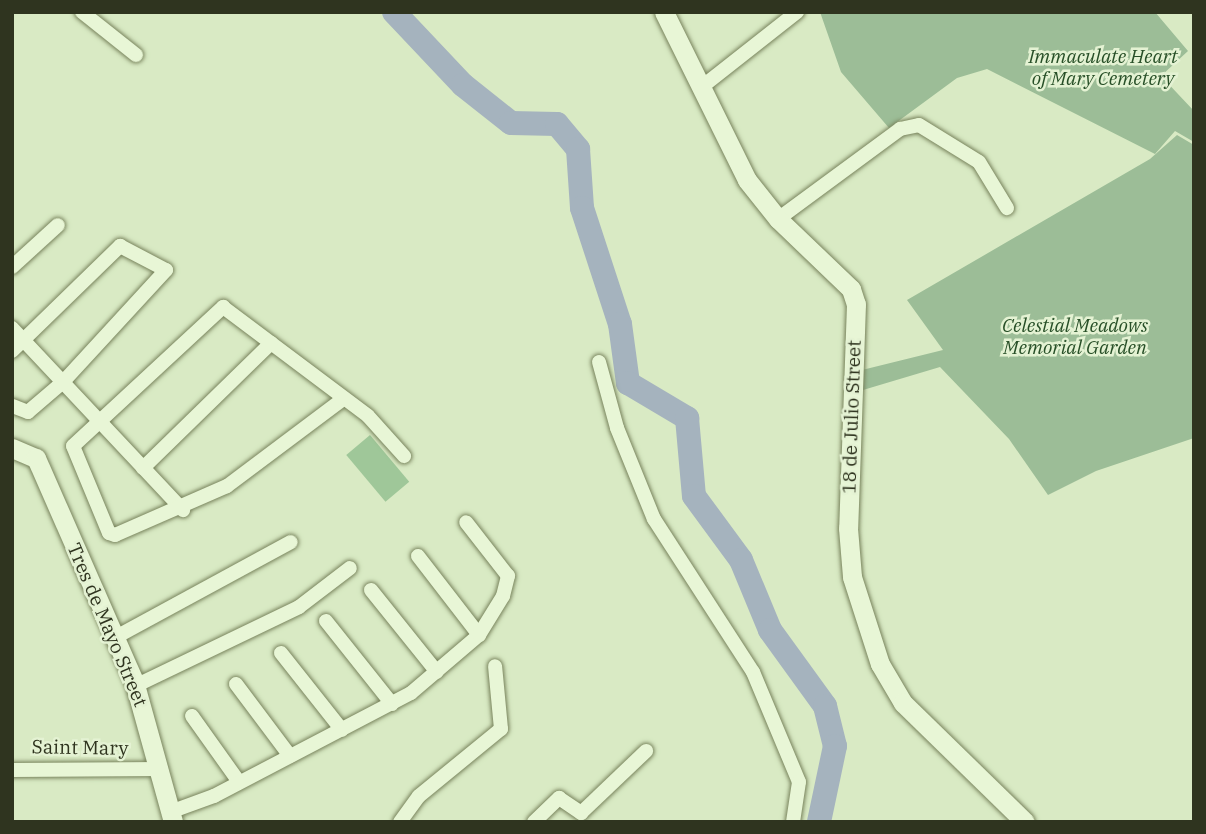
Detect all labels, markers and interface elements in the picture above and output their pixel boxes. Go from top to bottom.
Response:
park label: Immaculate Heart of Mary Cemetery [1028,46,1178,90]
park label: Celestial Meadows Memorial Garden [1002,315,1148,359]
street label: 18 de Julio Street [838,340,866,494]
street label: Tres de Mayo Street [62,540,152,710]
street label: Saint Mary [31,736,129,760]

